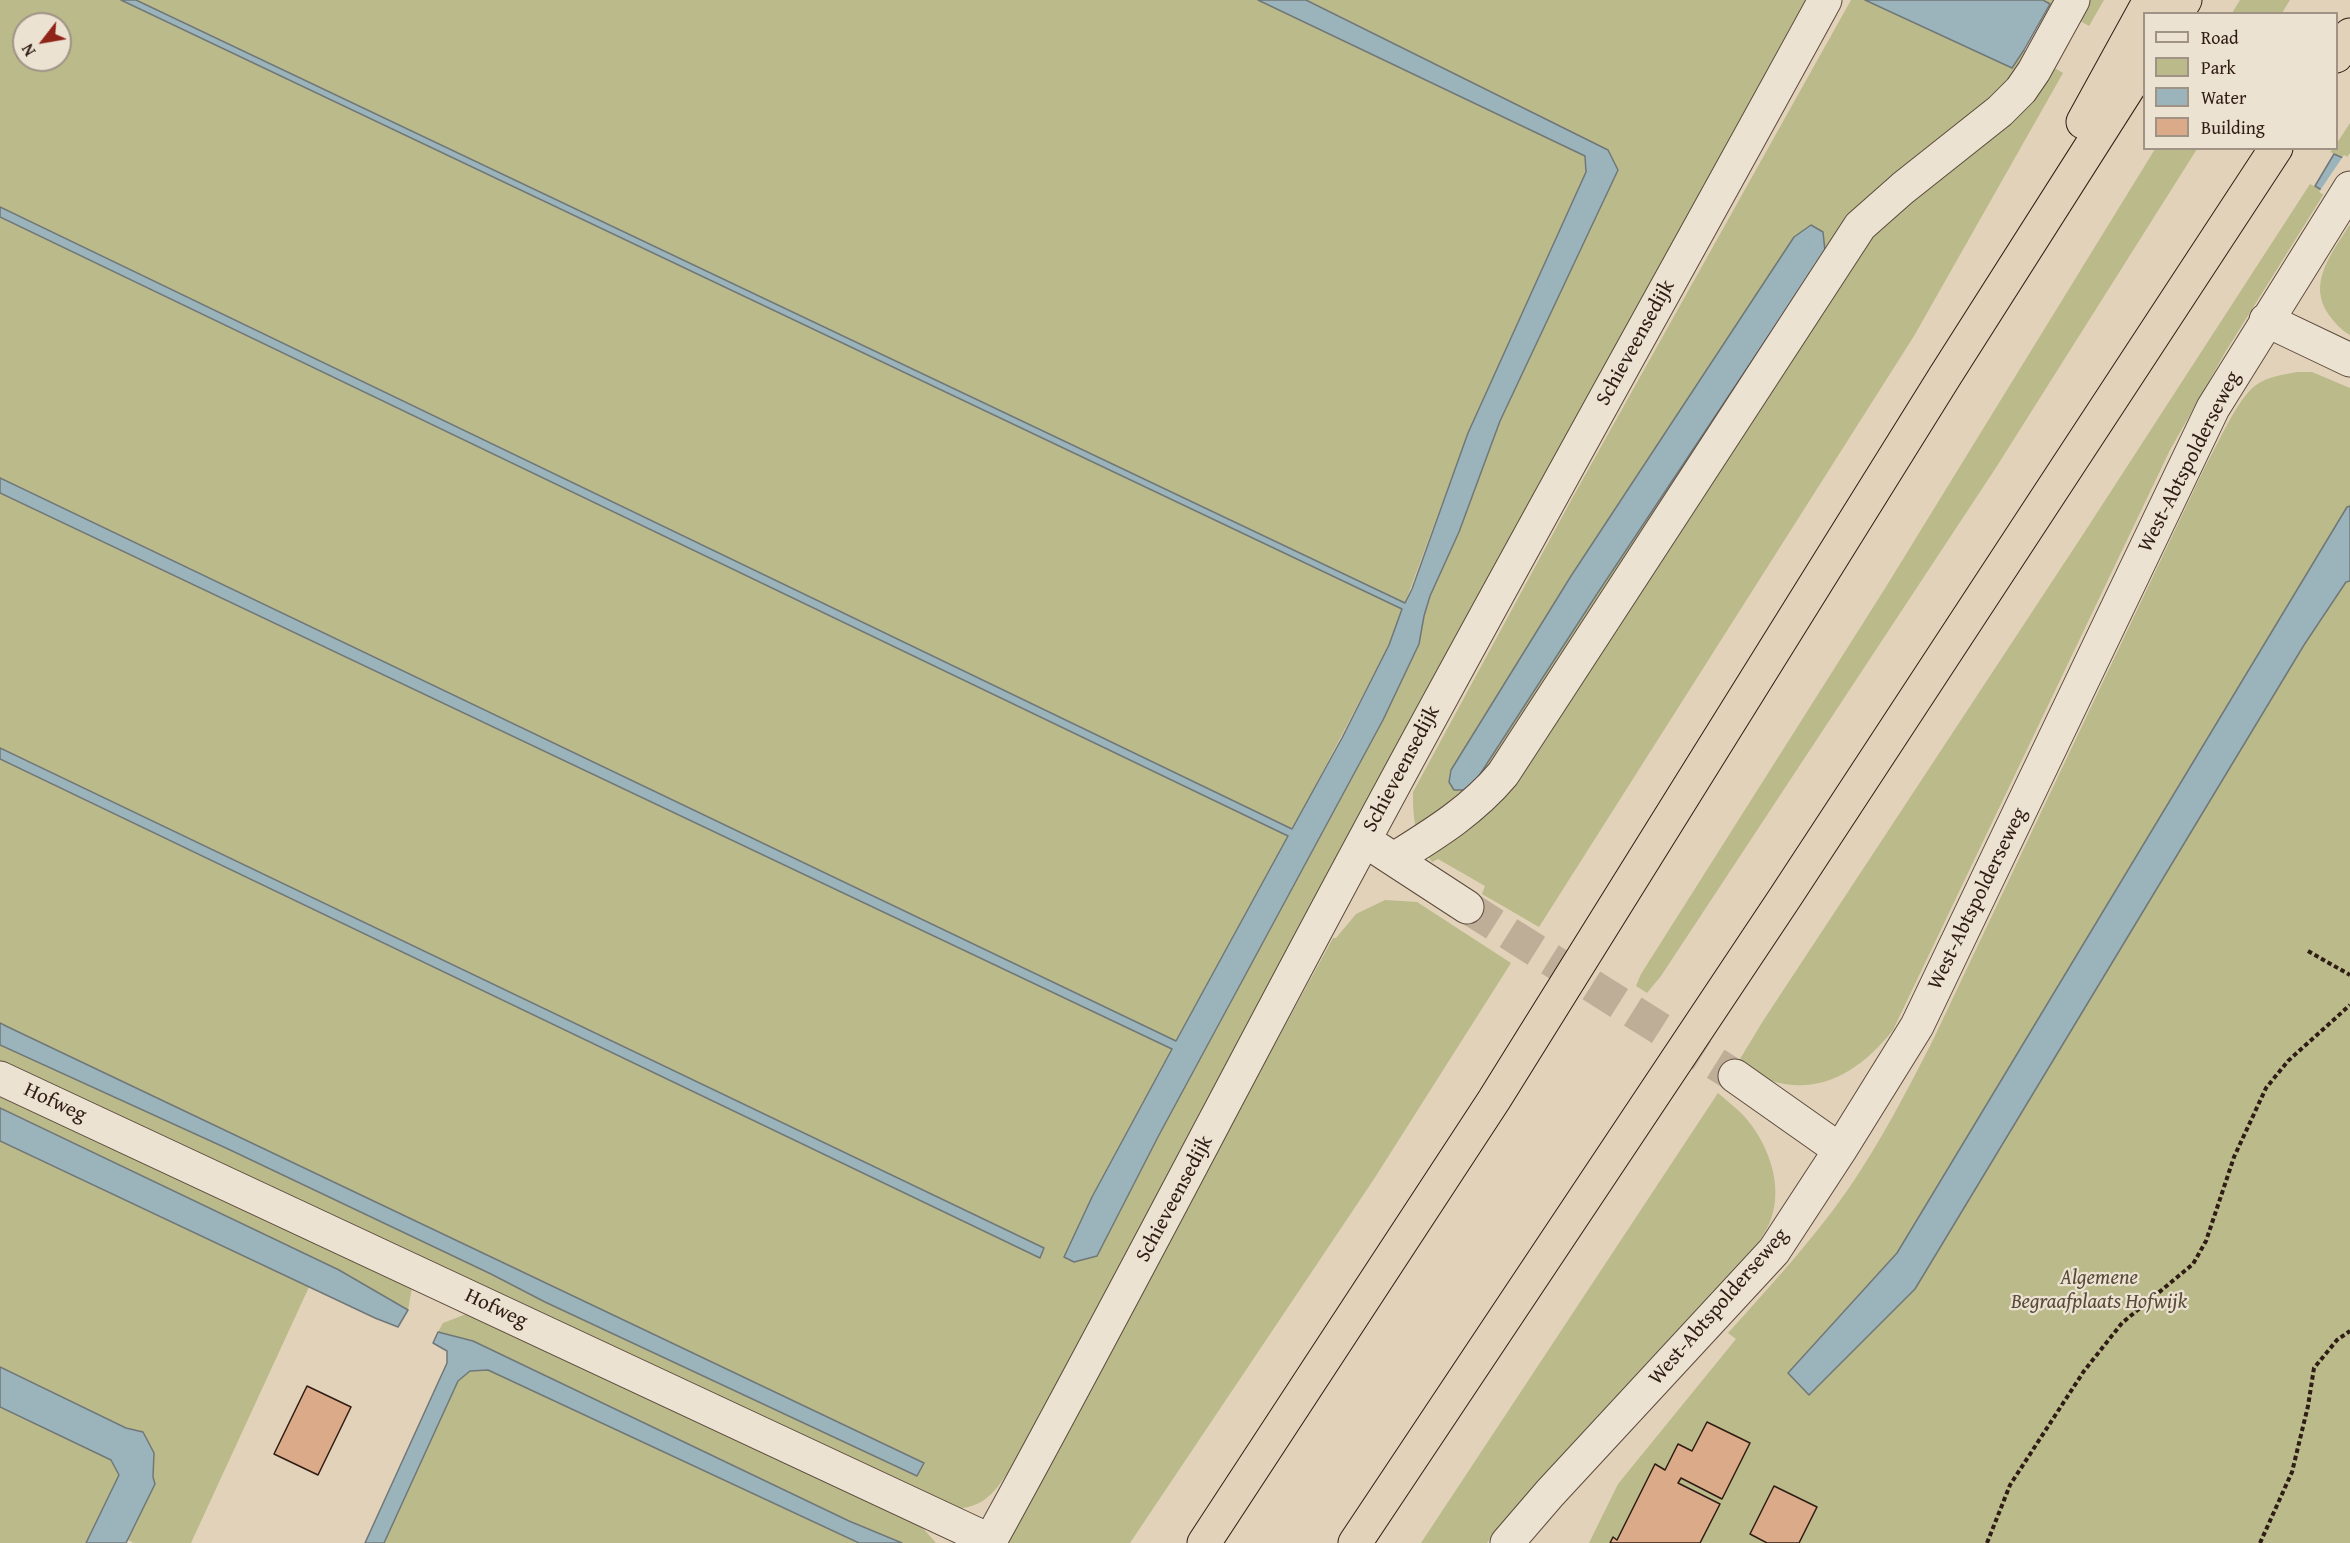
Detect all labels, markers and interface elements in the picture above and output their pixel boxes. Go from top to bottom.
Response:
north arrow [12,12,72,72]
legend [2143,12,2338,150]
text: Road [2201,24,2239,51]
text: N [15,39,41,61]
text: Park [2201,54,2236,81]
text: Water [2201,84,2246,111]
text: Building [2201,114,2265,141]
street label: Schieveensedijk [1591,276,1681,410]
street label: West-Abtspolderseweg [2133,367,2247,557]
street label: Schieveensedijk [1358,701,1446,837]
street label: West-Abtspolderseweg [1923,804,2033,994]
street label: Hofweg [20,1078,90,1128]
street label: Schieveensedijk [1131,1131,1219,1267]
street label: West-Abtspolderseweg [1644,1223,1794,1391]
park label: Algemene Begraafplaats Hofwijk [2011,1266,2187,1316]
street label: Hofweg [461,1284,531,1334]

